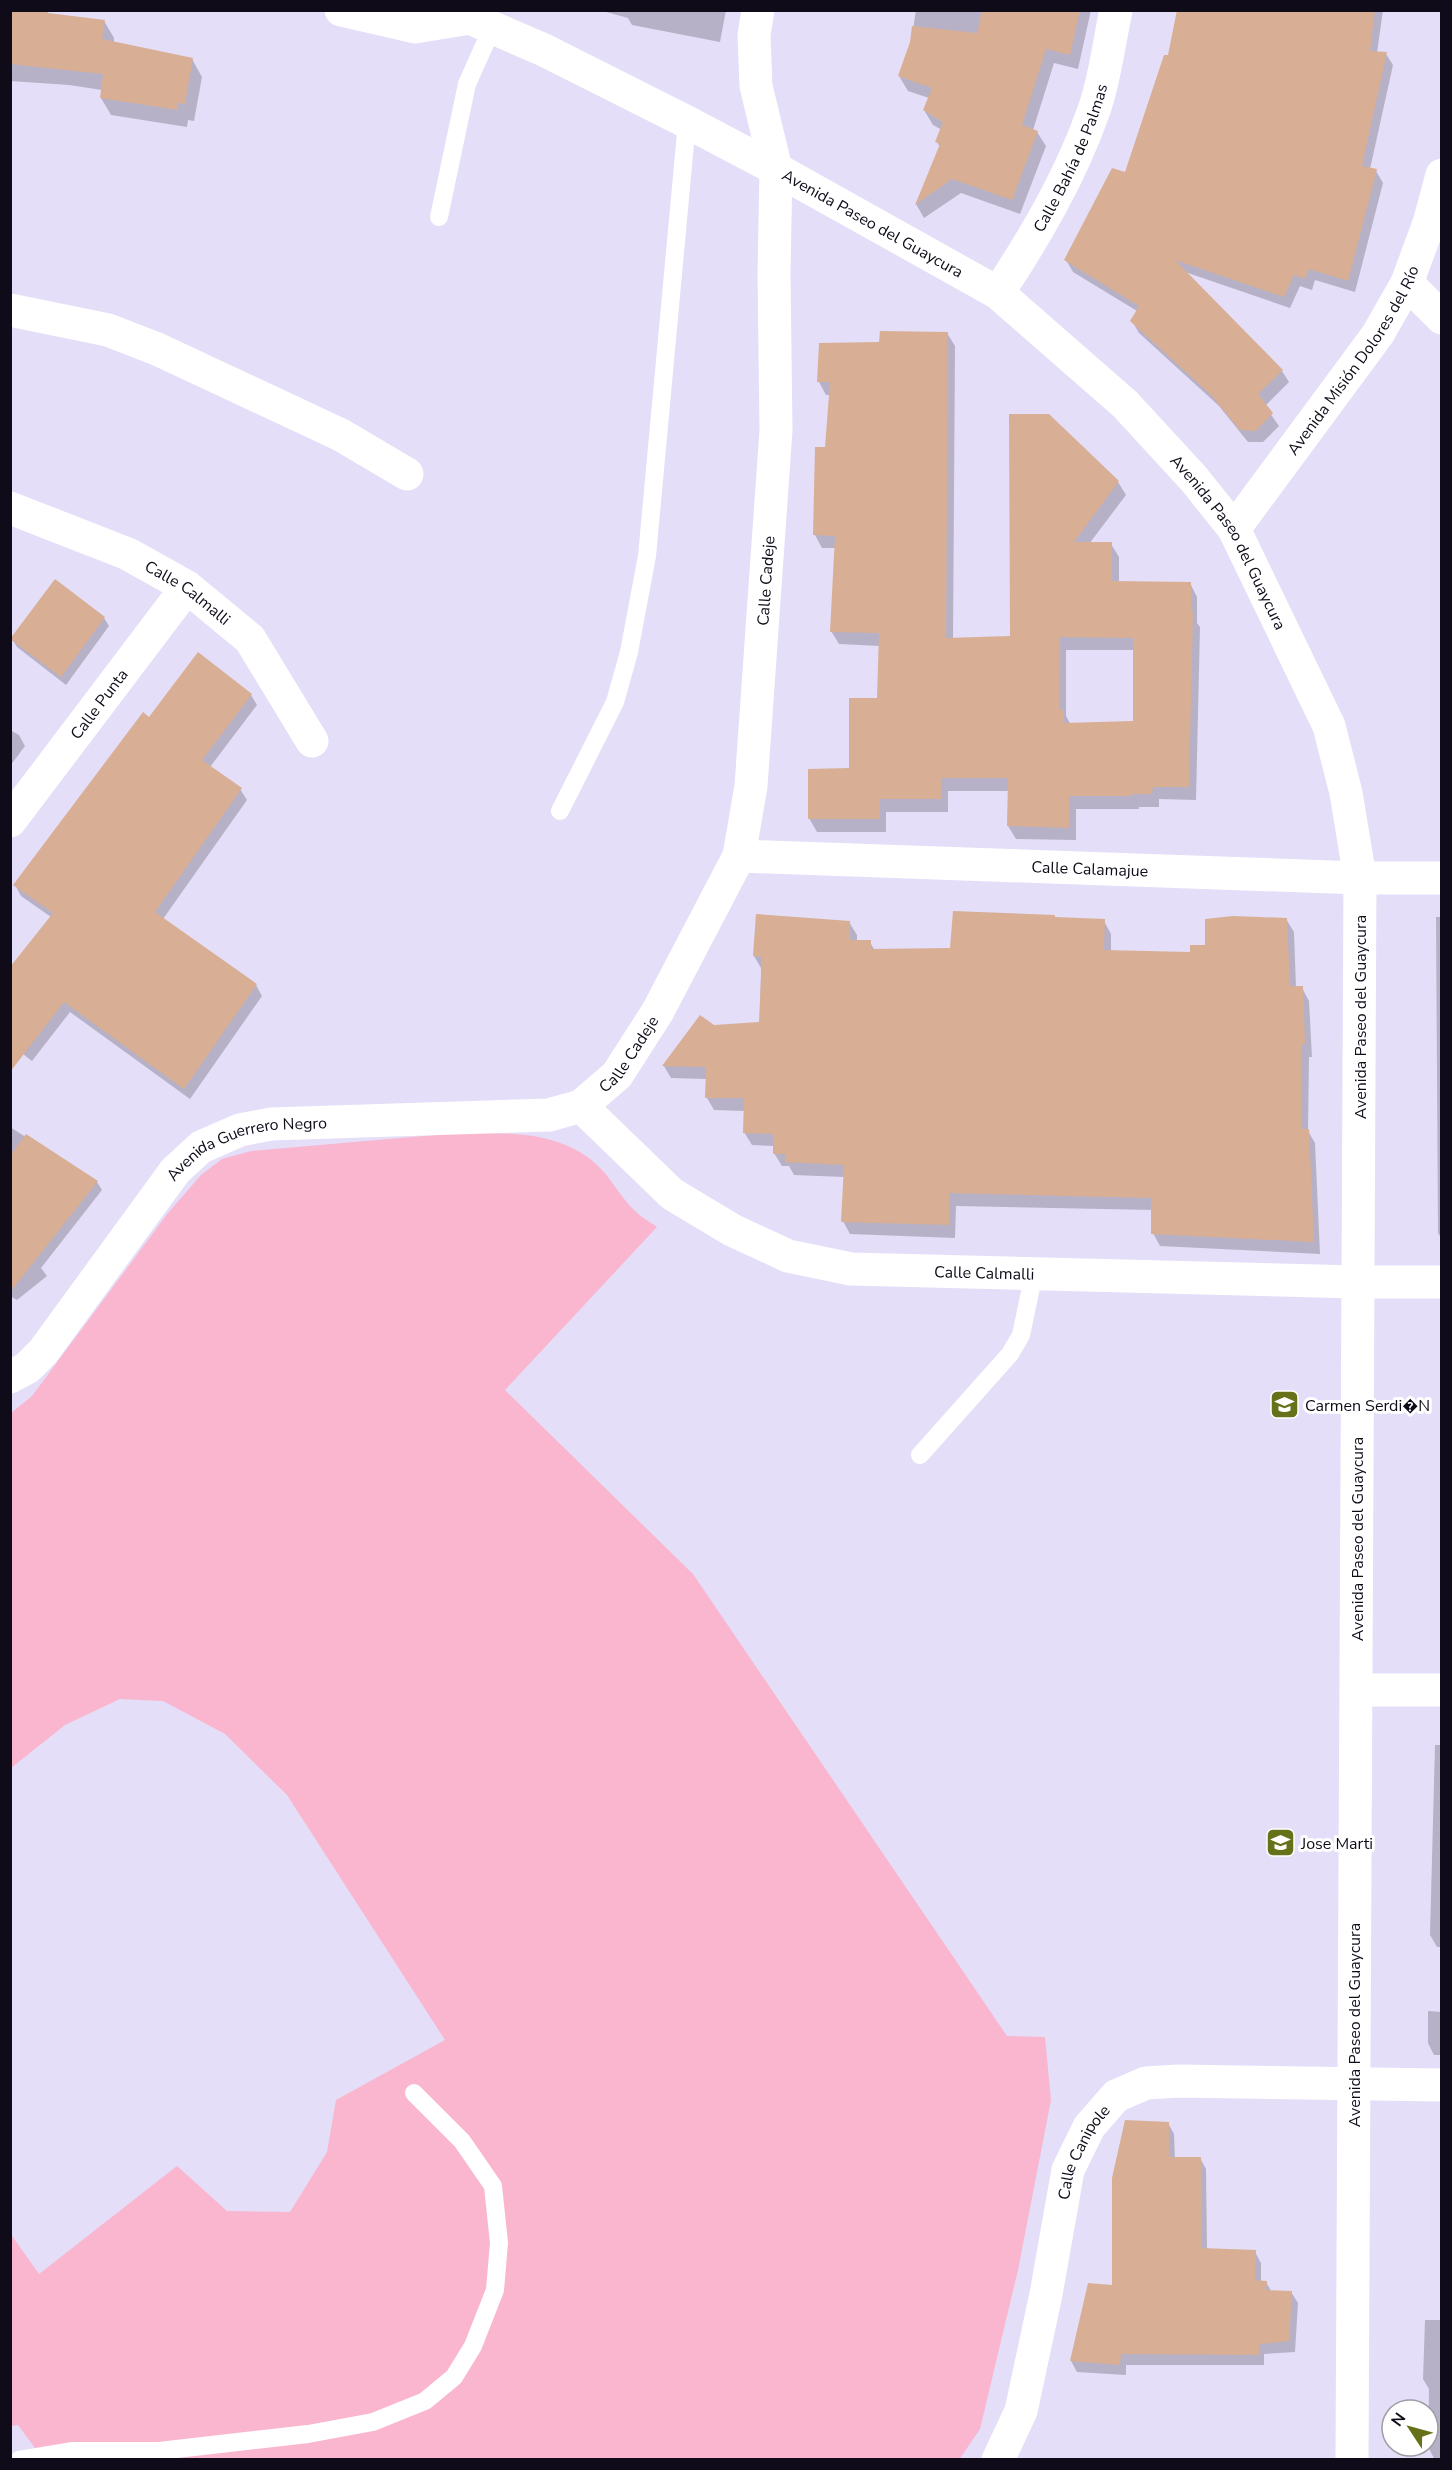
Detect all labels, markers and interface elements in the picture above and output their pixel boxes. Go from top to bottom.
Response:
street label: Calle Bahía de Palmas [1028,82,1113,236]
street label: Avenida Paseo del Guaycura [778,165,967,283]
street label: Avenida Misión Dolores del Río [1282,263,1424,460]
street label: Avenida Paseo del Guaycura [1165,450,1291,634]
street label: Calle Cadeje [752,535,781,627]
street label: Calle Calmalli [141,556,235,631]
street label: Calle Punta [66,665,133,744]
street label: Calle Calamajue [1031,856,1148,882]
street label: Avenida Paseo del Guaycura [1350,915,1372,1119]
street label: Calle Cadeje [594,1012,664,1098]
street label: Avenida Guerrero Negro [162,1112,327,1186]
street label: Calle Calmalli [934,1261,1035,1286]
school or university icon: Carmen Serdi�N [1268,1389,1300,1421]
place label: Carmen Serdi�N [1305,1395,1430,1417]
street label: Avenida Paseo del Guaycura [1347,1437,1369,1641]
school or university icon: Jose Marti [1264,1827,1296,1859]
place label: Jose Marti [1300,1833,1373,1855]
street label: Avenida Paseo del Guaycura [1344,1923,1366,2127]
street label: Calle Canipole [1053,2100,1116,2201]
north arrow [1380,2398,1440,2458]
text: N [1386,2408,1411,2431]

